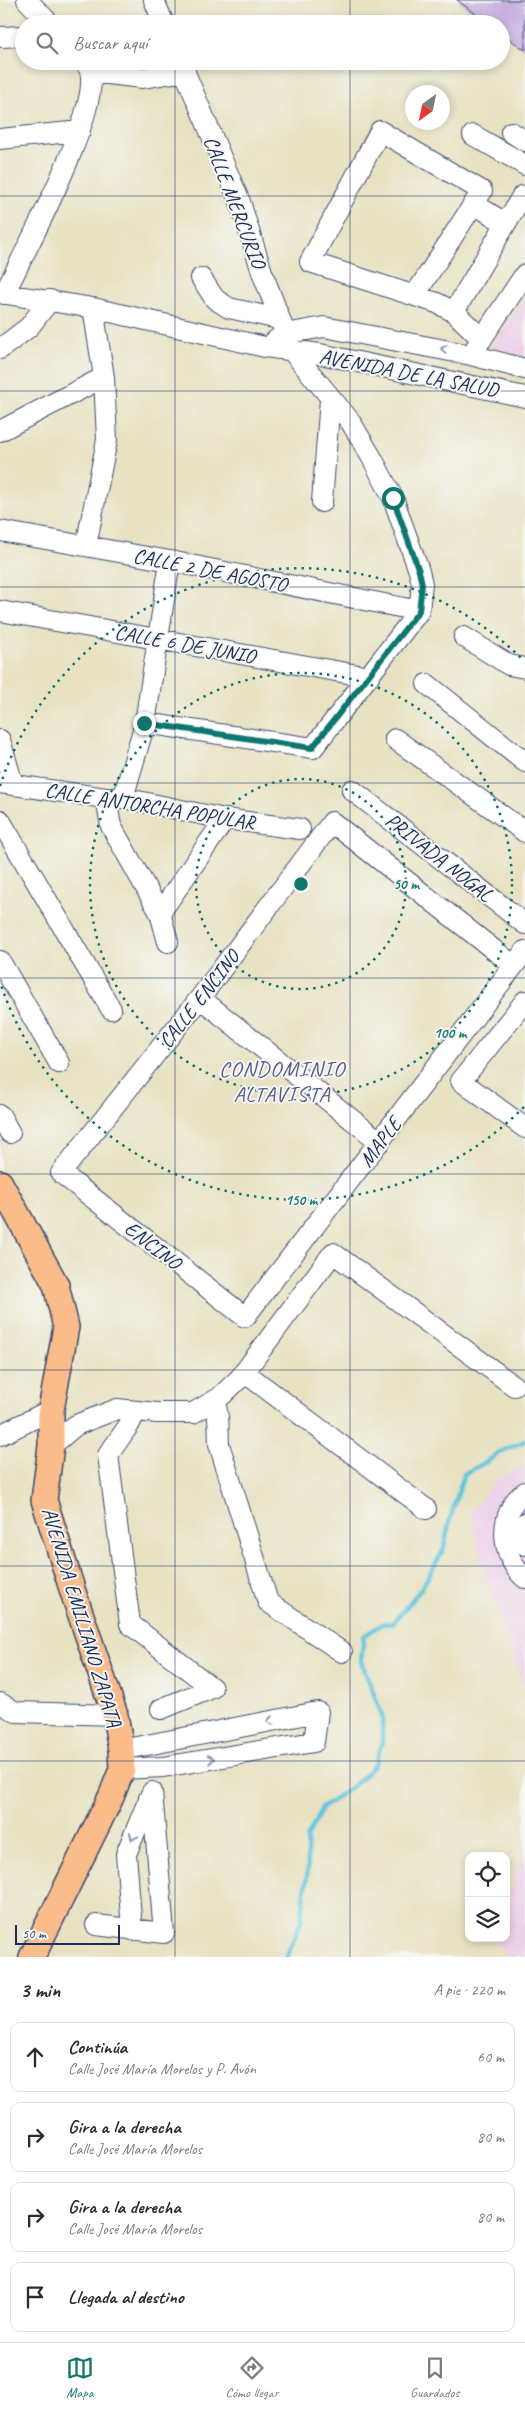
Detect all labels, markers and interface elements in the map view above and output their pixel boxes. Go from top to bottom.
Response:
search box [15,15,510,70]
icon: search [33,29,61,57]
text: Buscar aquí [73,31,147,55]
north arrow [405,85,450,130]
street label: CALLE MERCURIO [198,132,273,274]
street label: AVENIDA DE LA SALUD [317,343,502,403]
one-way arrow [439,345,448,355]
route start [382,487,405,510]
street label: CALLE 2 DE AGOSTO [131,542,292,598]
street label: CALLE 6 DE JUNIO [113,619,260,670]
route end [133,712,156,735]
street label: CALLE ANTORCHA POPULAR [43,777,258,836]
street label: PRIVADA NOGAL [380,807,499,908]
centre of rings [292,875,310,893]
text: 50 m [393,875,420,894]
street label: CALLE ENCINO [153,943,247,1053]
text: 100 m [434,1024,468,1043]
district label: CONDOMINIO ALTAVISTA [219,1055,346,1108]
street label: MAPLE [353,1110,408,1172]
text: 150 m [285,1191,319,1210]
street label: ENCINO [120,1215,188,1277]
street label: AVENIDA EMILIANO ZAPATA [36,1504,128,1731]
one-way arrow [266,1716,274,1726]
one-way arrow [206,1754,215,1764]
one-way arrow [129,1832,139,1841]
map controls [465,1852,510,1942]
button: locate [465,1852,510,1897]
button: layers [465,1897,510,1942]
scale bar [15,1922,120,1945]
text: 50 m [22,1925,46,1942]
text: 3 min [20,1977,60,2003]
text: A pie · 220 m [434,1980,505,2000]
text: Continúa [68,2035,127,2059]
icon: ahead [21,2043,49,2071]
text: 60 m [477,2047,504,2067]
text: Calle José María Morelos y P. Avón [68,2059,256,2079]
text: Gira a la derecha [68,2115,181,2139]
icon: right [21,2123,49,2151]
text: 80 m [477,2127,504,2147]
text: Calle José María Morelos [68,2139,202,2159]
text: Gira a la derecha [68,2195,181,2219]
icon: right [21,2203,49,2231]
text: 80 m [477,2207,504,2227]
text: Calle José María Morelos [68,2219,202,2239]
icon: arrive [21,2283,49,2311]
text: Llegada al destino [68,2285,184,2309]
tab: Mapa [66,2354,94,2401]
tab: Cómo llegar [225,2354,278,2401]
tab: Guardados [410,2354,459,2401]

